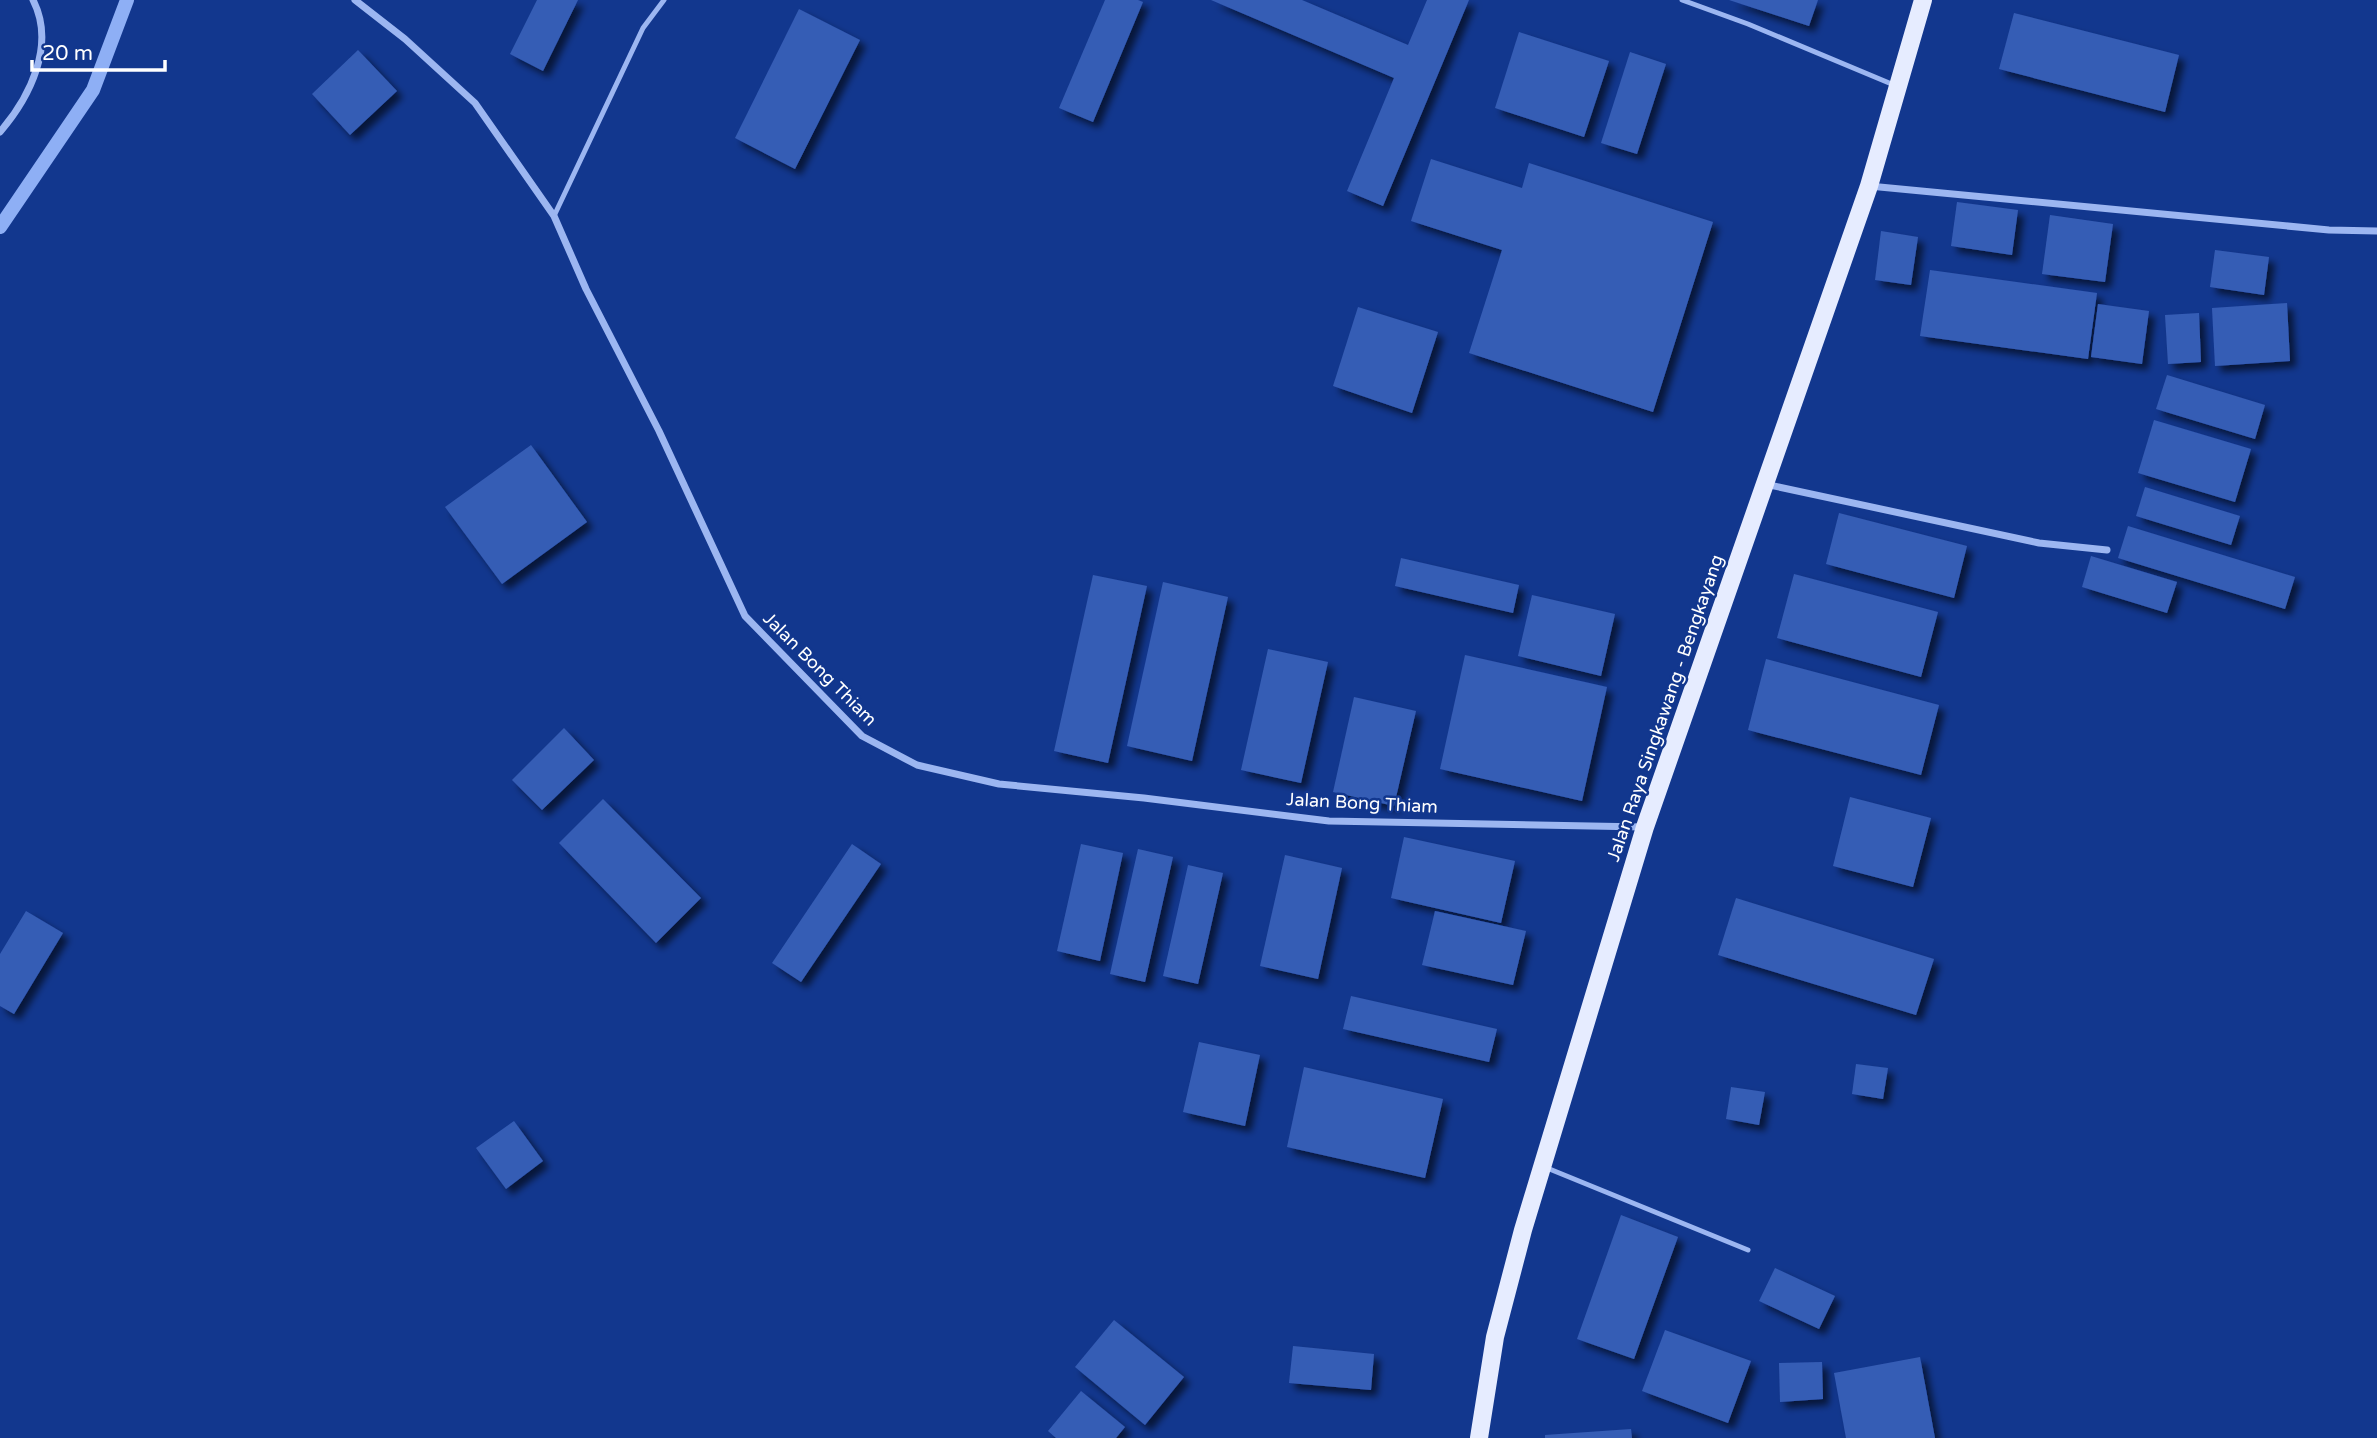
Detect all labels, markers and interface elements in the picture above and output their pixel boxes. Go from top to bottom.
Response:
scale bar [32,28,164,72]
text: 20 m [42,41,93,66]
street label: Jalan Raya Singkawang - Bengkayang [1602,552,1728,864]
street label: Jalan Bong Thiam [758,607,882,731]
street label: Jalan Bong Thiam [1286,788,1438,818]

